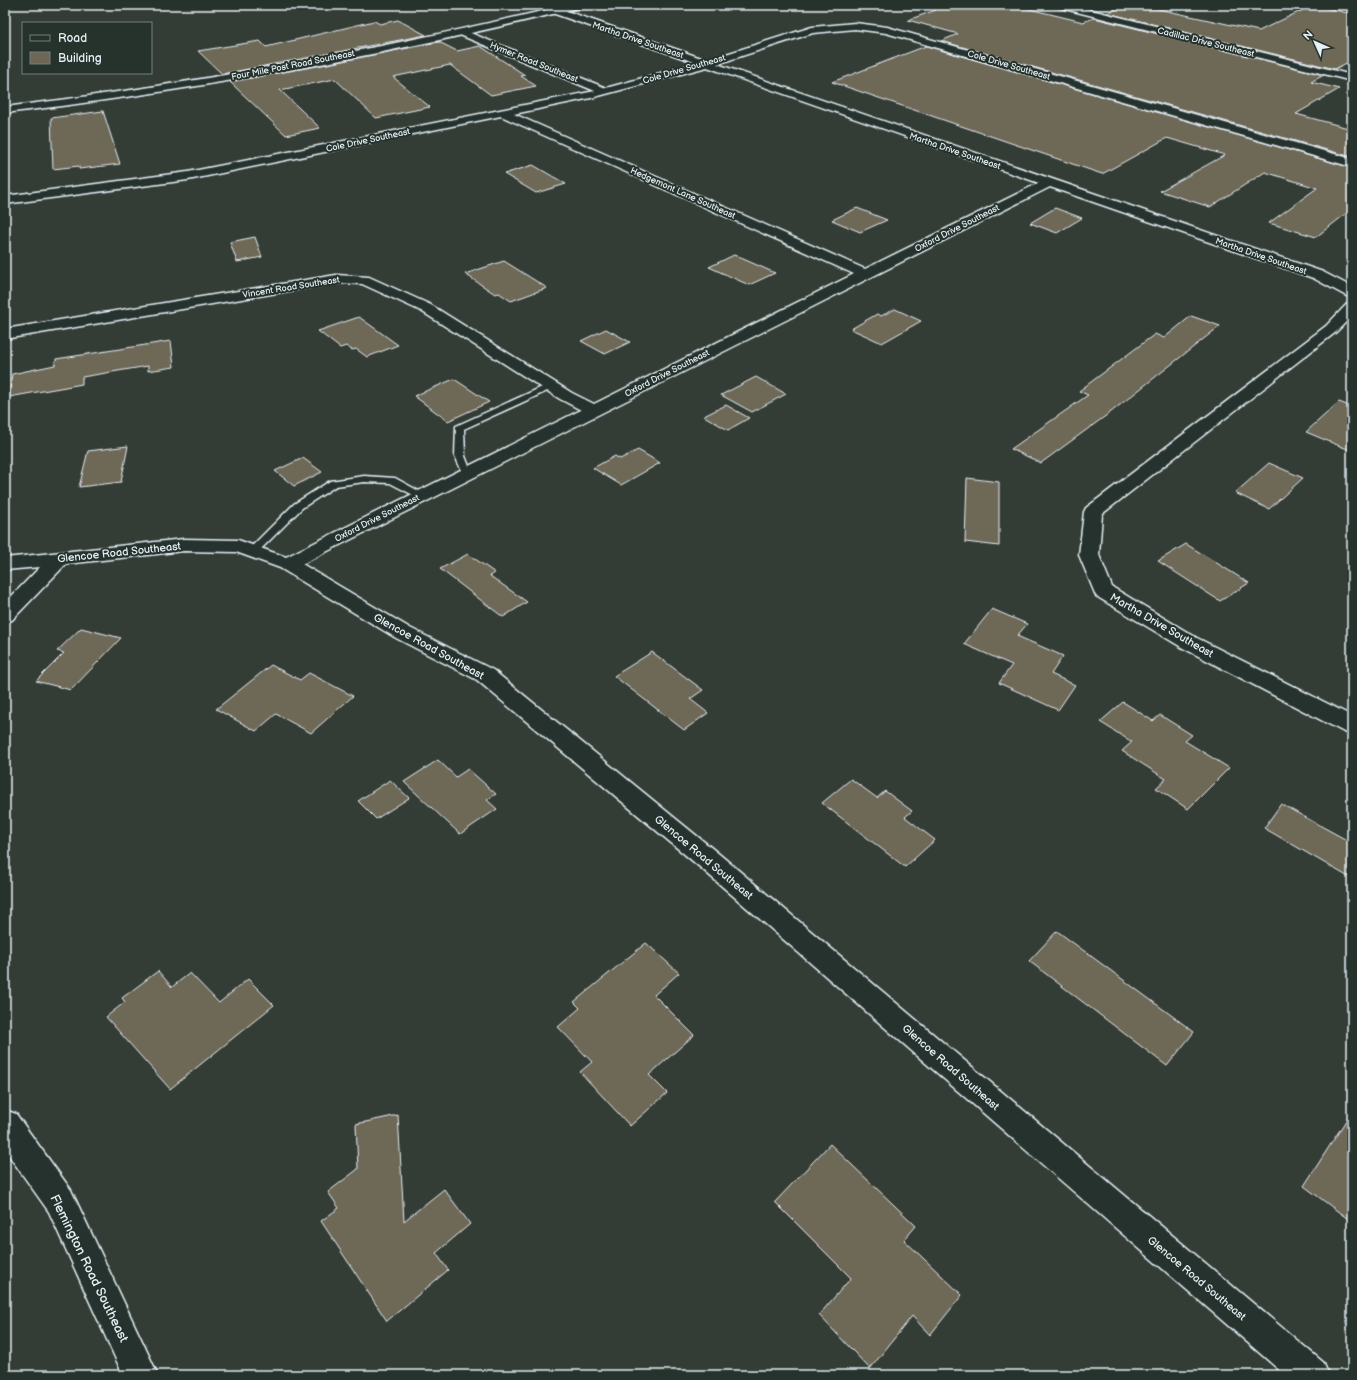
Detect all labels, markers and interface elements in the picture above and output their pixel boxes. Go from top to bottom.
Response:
street label: Martha Drive Southeast [591,20,685,61]
legend [22,22,152,74]
north arrow [1295,22,1335,62]
street label: Cadillac Drive Southeast [1156,25,1256,60]
text: N [1301,28,1316,43]
text: Road [58,31,87,46]
street label: Hymer Road Southeast [488,40,580,85]
street label: Four Mile Post Road Southeast [231,48,356,83]
street label: Cole Drive Southeast [966,48,1052,83]
text: Building [58,51,102,66]
street label: Cole Drive Southeast [642,52,727,87]
street label: Cole Drive Southeast [325,126,411,155]
street label: Martha Drive Southeast [908,131,1002,172]
street label: Hedgemont Lane Southeast [628,165,737,222]
street label: Oxford Drive Southeast [913,202,1002,255]
street label: Martha Drive Southeast [1214,236,1308,277]
street label: Vincent Road Southeast [242,274,341,301]
street label: Oxford Drive Southeast [623,347,712,400]
street label: Oxford Drive Southeast [333,492,422,545]
street label: Glencoe Road Southeast [57,539,182,565]
street label: Martha Drive Southeast [1108,591,1216,661]
street label: Glencoe Road Southeast [371,611,487,683]
street label: Glencoe Road Southeast [652,812,756,903]
street label: Glencoe Road Southeast [900,1022,1002,1113]
street label: Flemington Road Southeast [46,1192,132,1345]
street label: Glencoe Road Southeast [1145,1233,1249,1324]

